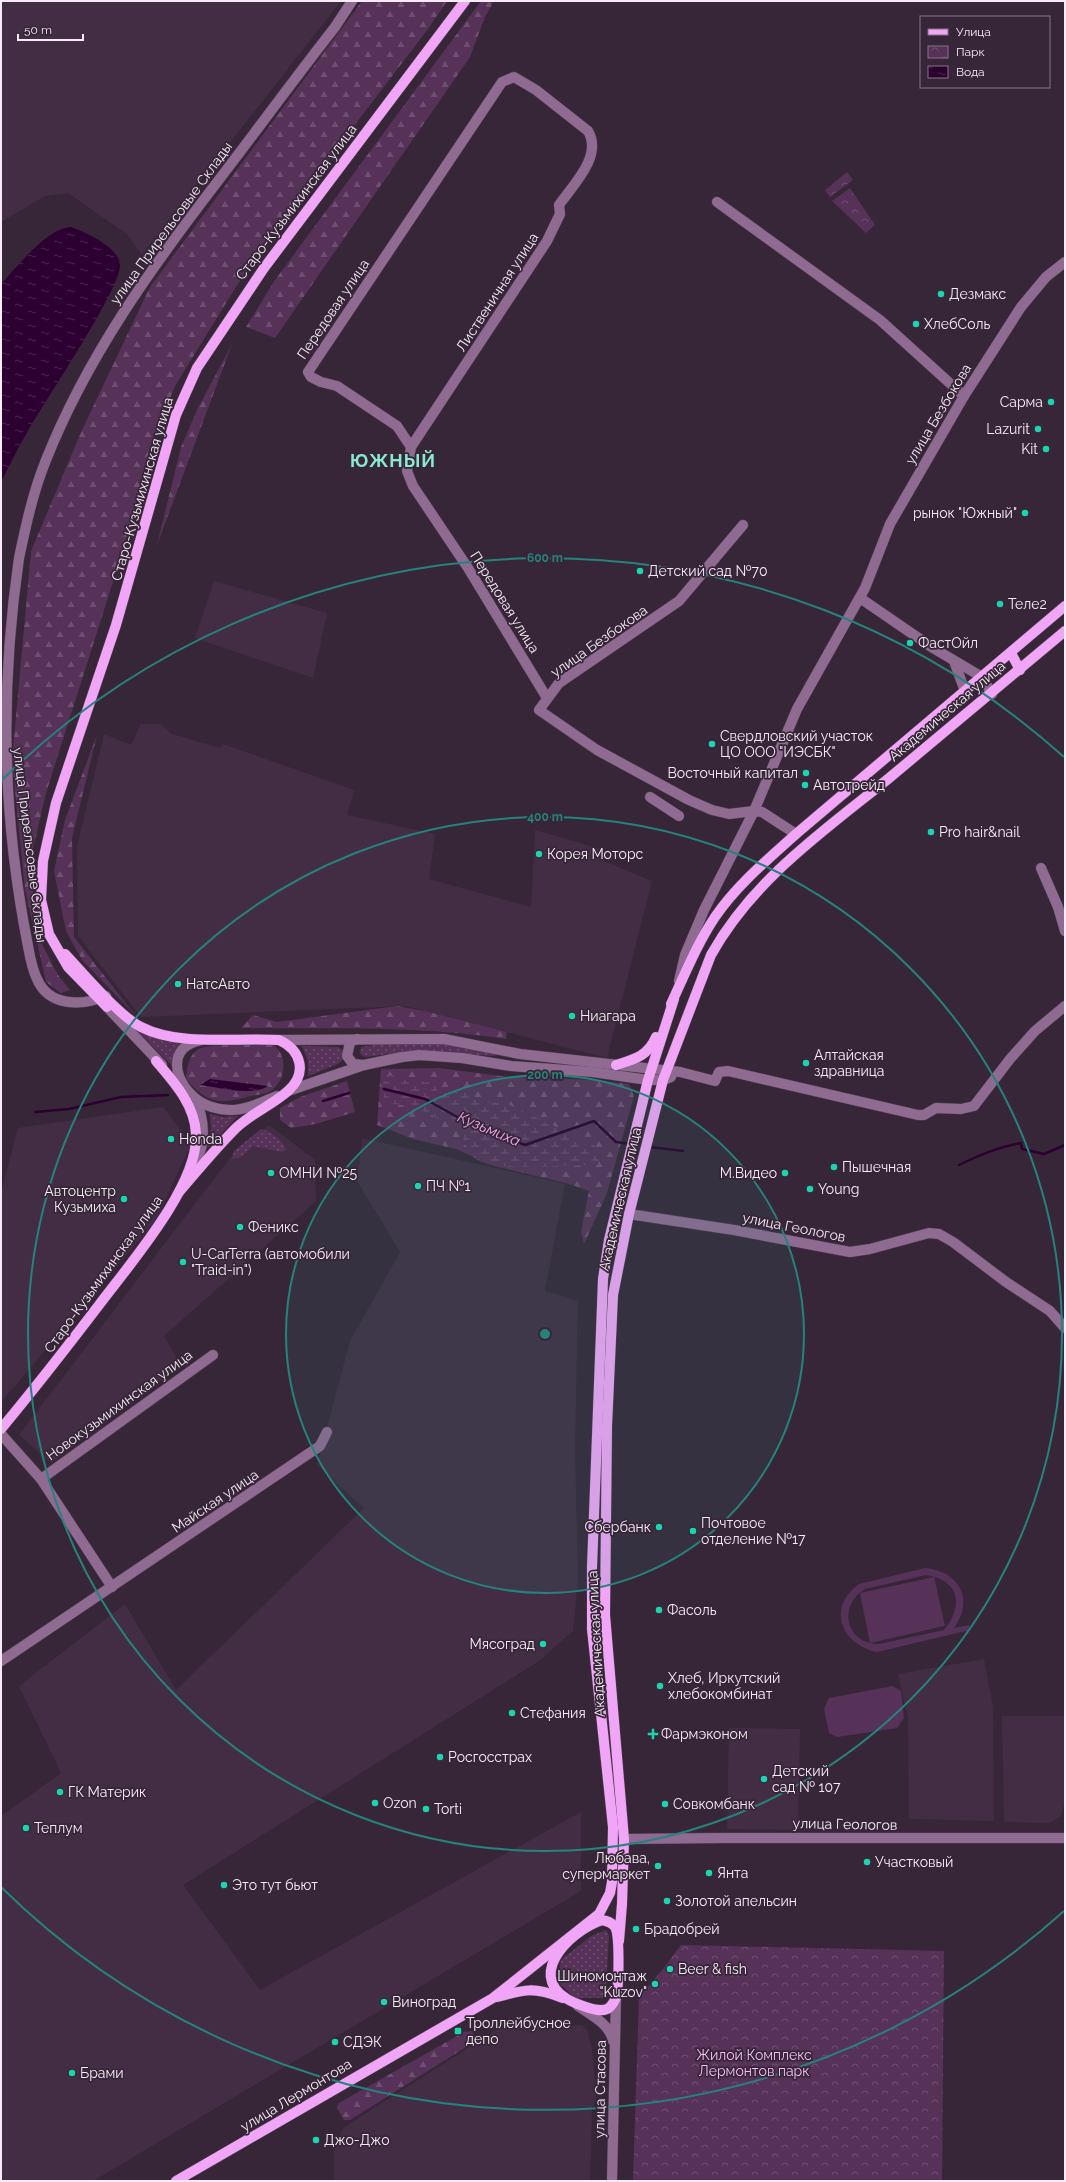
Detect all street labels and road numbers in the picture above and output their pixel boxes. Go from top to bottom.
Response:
street label: Старо-Кузьмихинская улица [232,121,360,283]
street label: улица Прирельсовые Склады [107,139,235,307]
street label: Лиственичная улица [453,230,541,354]
street label: Передовая улица [294,256,372,362]
street label: улица Безбокова [902,361,974,467]
street label: Старо-Кузьмихинская улица [108,395,176,583]
street label: Передовая улица [467,548,543,656]
street label: улица Безбокова [548,602,650,680]
street label: Академическая улица [886,658,1008,764]
street label: улица Прирельсовые Склады [10,746,50,944]
street label: Академическая улица [596,1126,644,1272]
street label: Старо-Кузьмихинская улица [41,1192,165,1356]
street label: улица Геологов [741,1209,847,1245]
street label: Новокузьмихинская улица [43,1347,195,1463]
street label: Майская улица [169,1466,261,1536]
street label: Академическая улица [584,1570,608,1718]
street label: улица Геологов [793,1815,897,1833]
street label: улица Стасова [591,2040,609,2138]
street label: улица Лермонтова [238,2056,354,2134]

